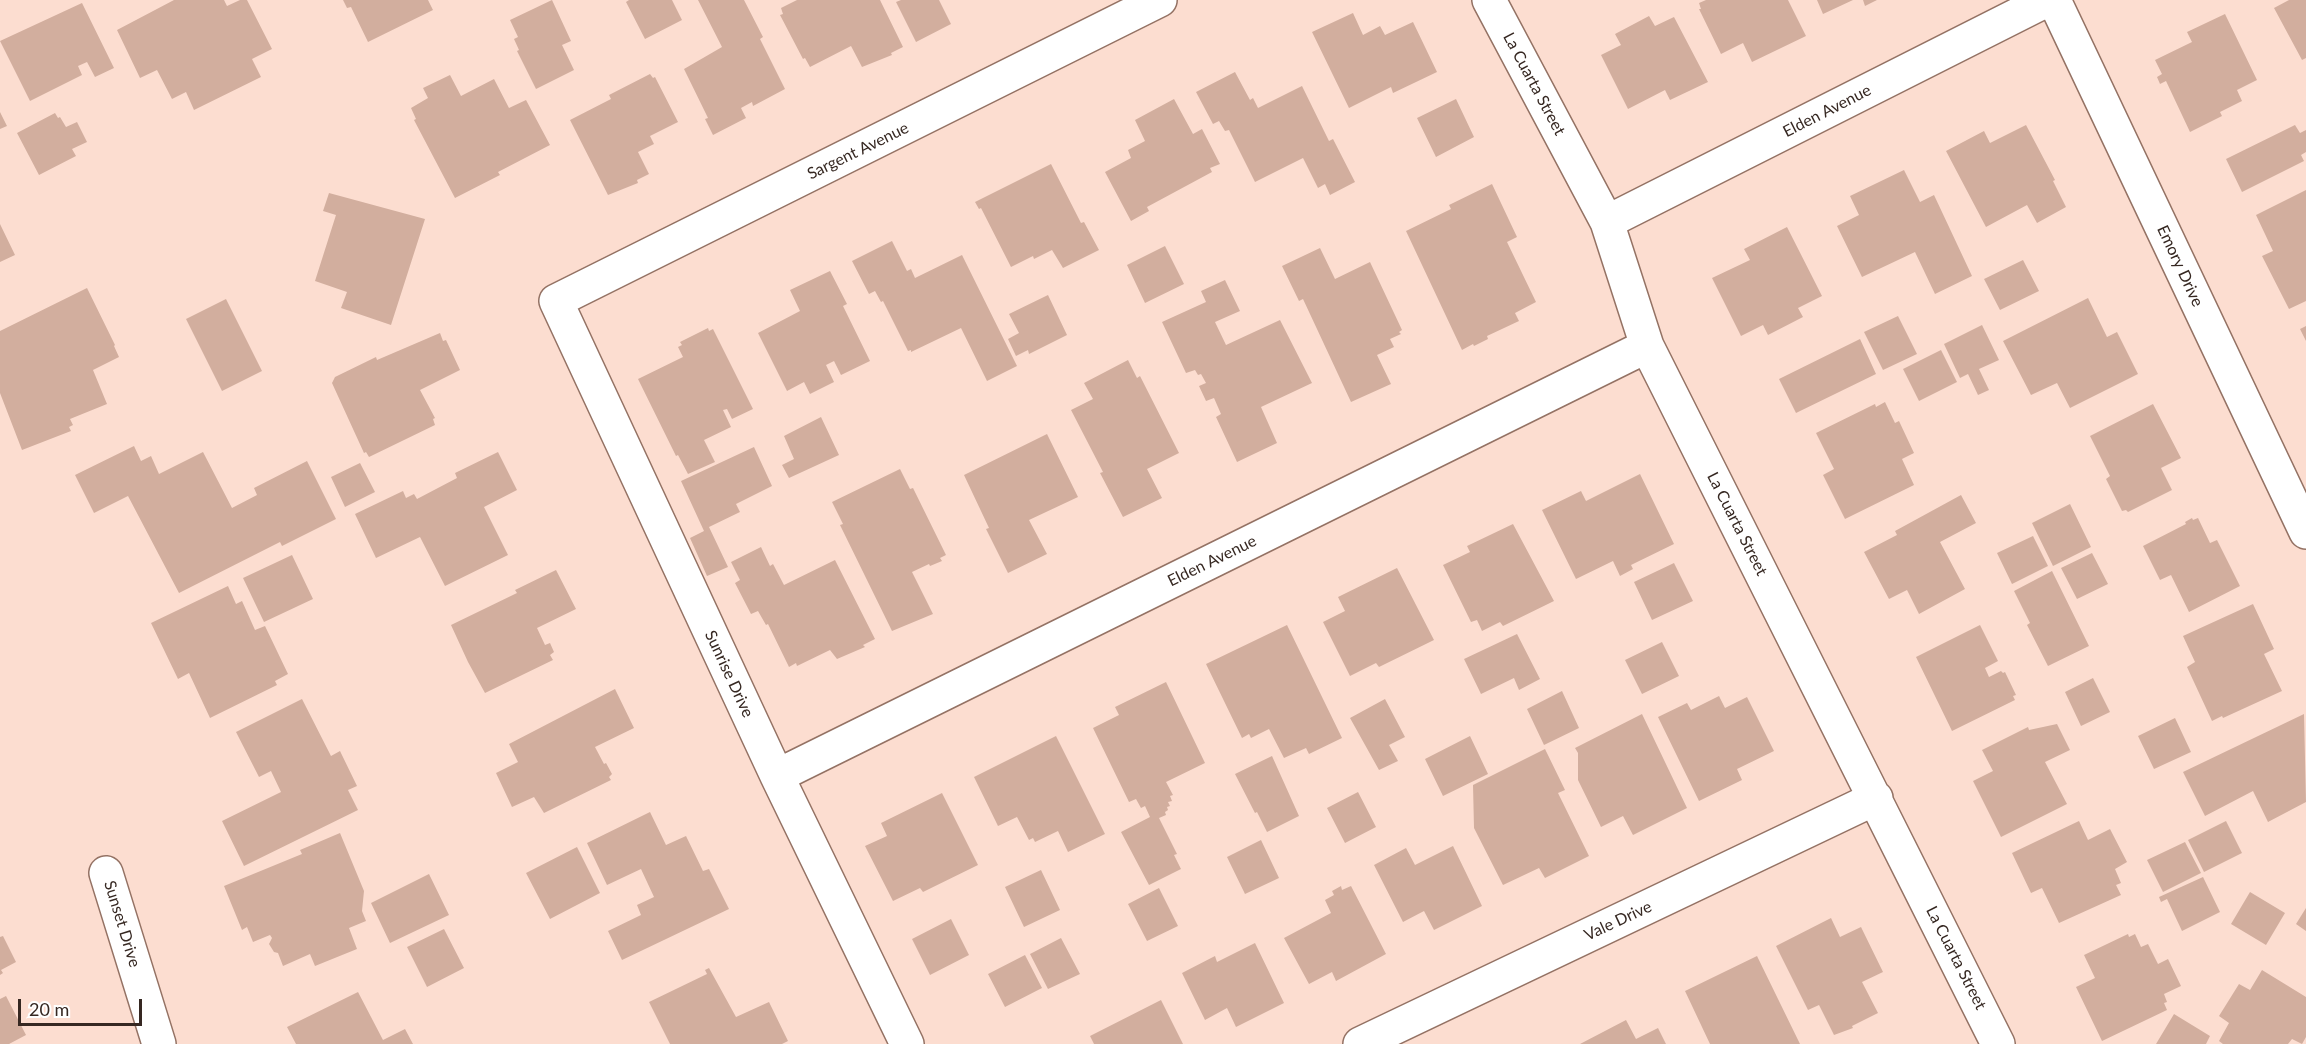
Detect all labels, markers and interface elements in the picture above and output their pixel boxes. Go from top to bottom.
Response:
street label: La Cuarta Street [1499,29,1569,139]
street label: Elden Avenue [1780,81,1874,141]
street label: Sargent Avenue [804,118,912,184]
street label: Emory Drive [2153,222,2207,310]
street label: La Cuarta Street [1703,469,1771,579]
street label: Elden Avenue [1164,531,1260,591]
street label: Sunrise Drive [701,628,757,720]
street label: Sunset Drive [100,878,144,970]
street label: Vale Drive [1581,897,1655,945]
street label: La Cuarta Street [1922,903,1990,1013]
scale bar [21,987,146,1025]
text: 20 m [29,998,69,1020]

